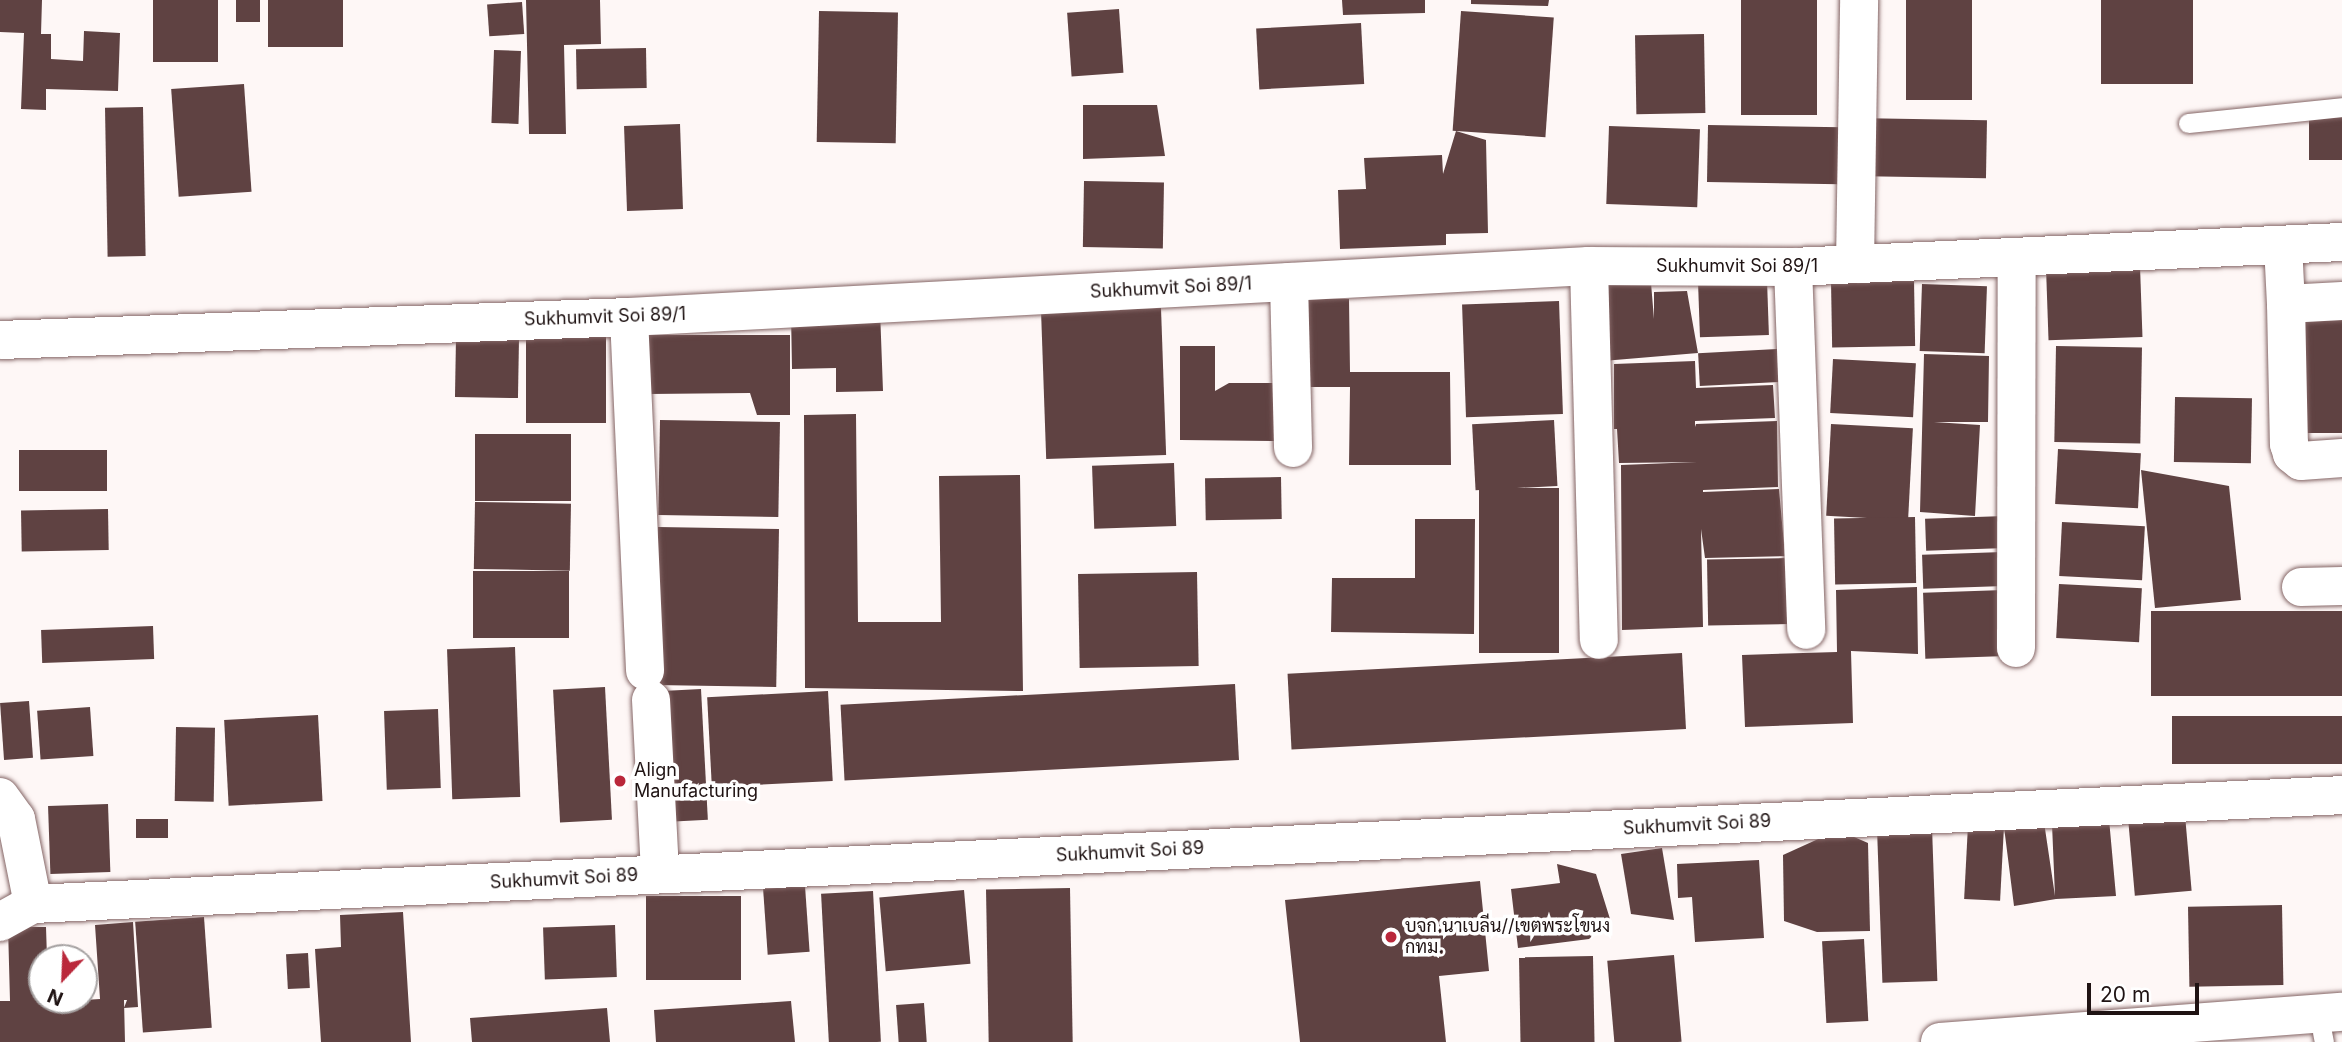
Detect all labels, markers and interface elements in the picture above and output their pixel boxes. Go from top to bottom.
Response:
street label: Sukhumvit Soi 89/1 [1656,255,1818,277]
street label: Sukhumvit Soi 89/1 [1089,273,1253,303]
street label: Sukhumvit Soi 89/1 [524,303,686,331]
place label: Align Manufacturing [634,760,758,802]
marker: Align Manufacturing [612,773,628,789]
street label: Sukhumvit Soi 89 [1622,810,1772,840]
street label: Sukhumvit Soi 89 [1055,837,1205,867]
street label: Sukhumvit Soi 89 [489,864,639,894]
place label: บจก.นาเบลีน//เขตพระโขนง กทม. [1405,916,1610,958]
marker: บจก.นาเบลีน//เขตพระโขนง กทม. [1383,929,1399,945]
north arrow [28,944,98,1014]
scale bar [2090,968,2202,1012]
text: 20 m [2100,982,2150,1007]
text: N [44,984,67,1010]

